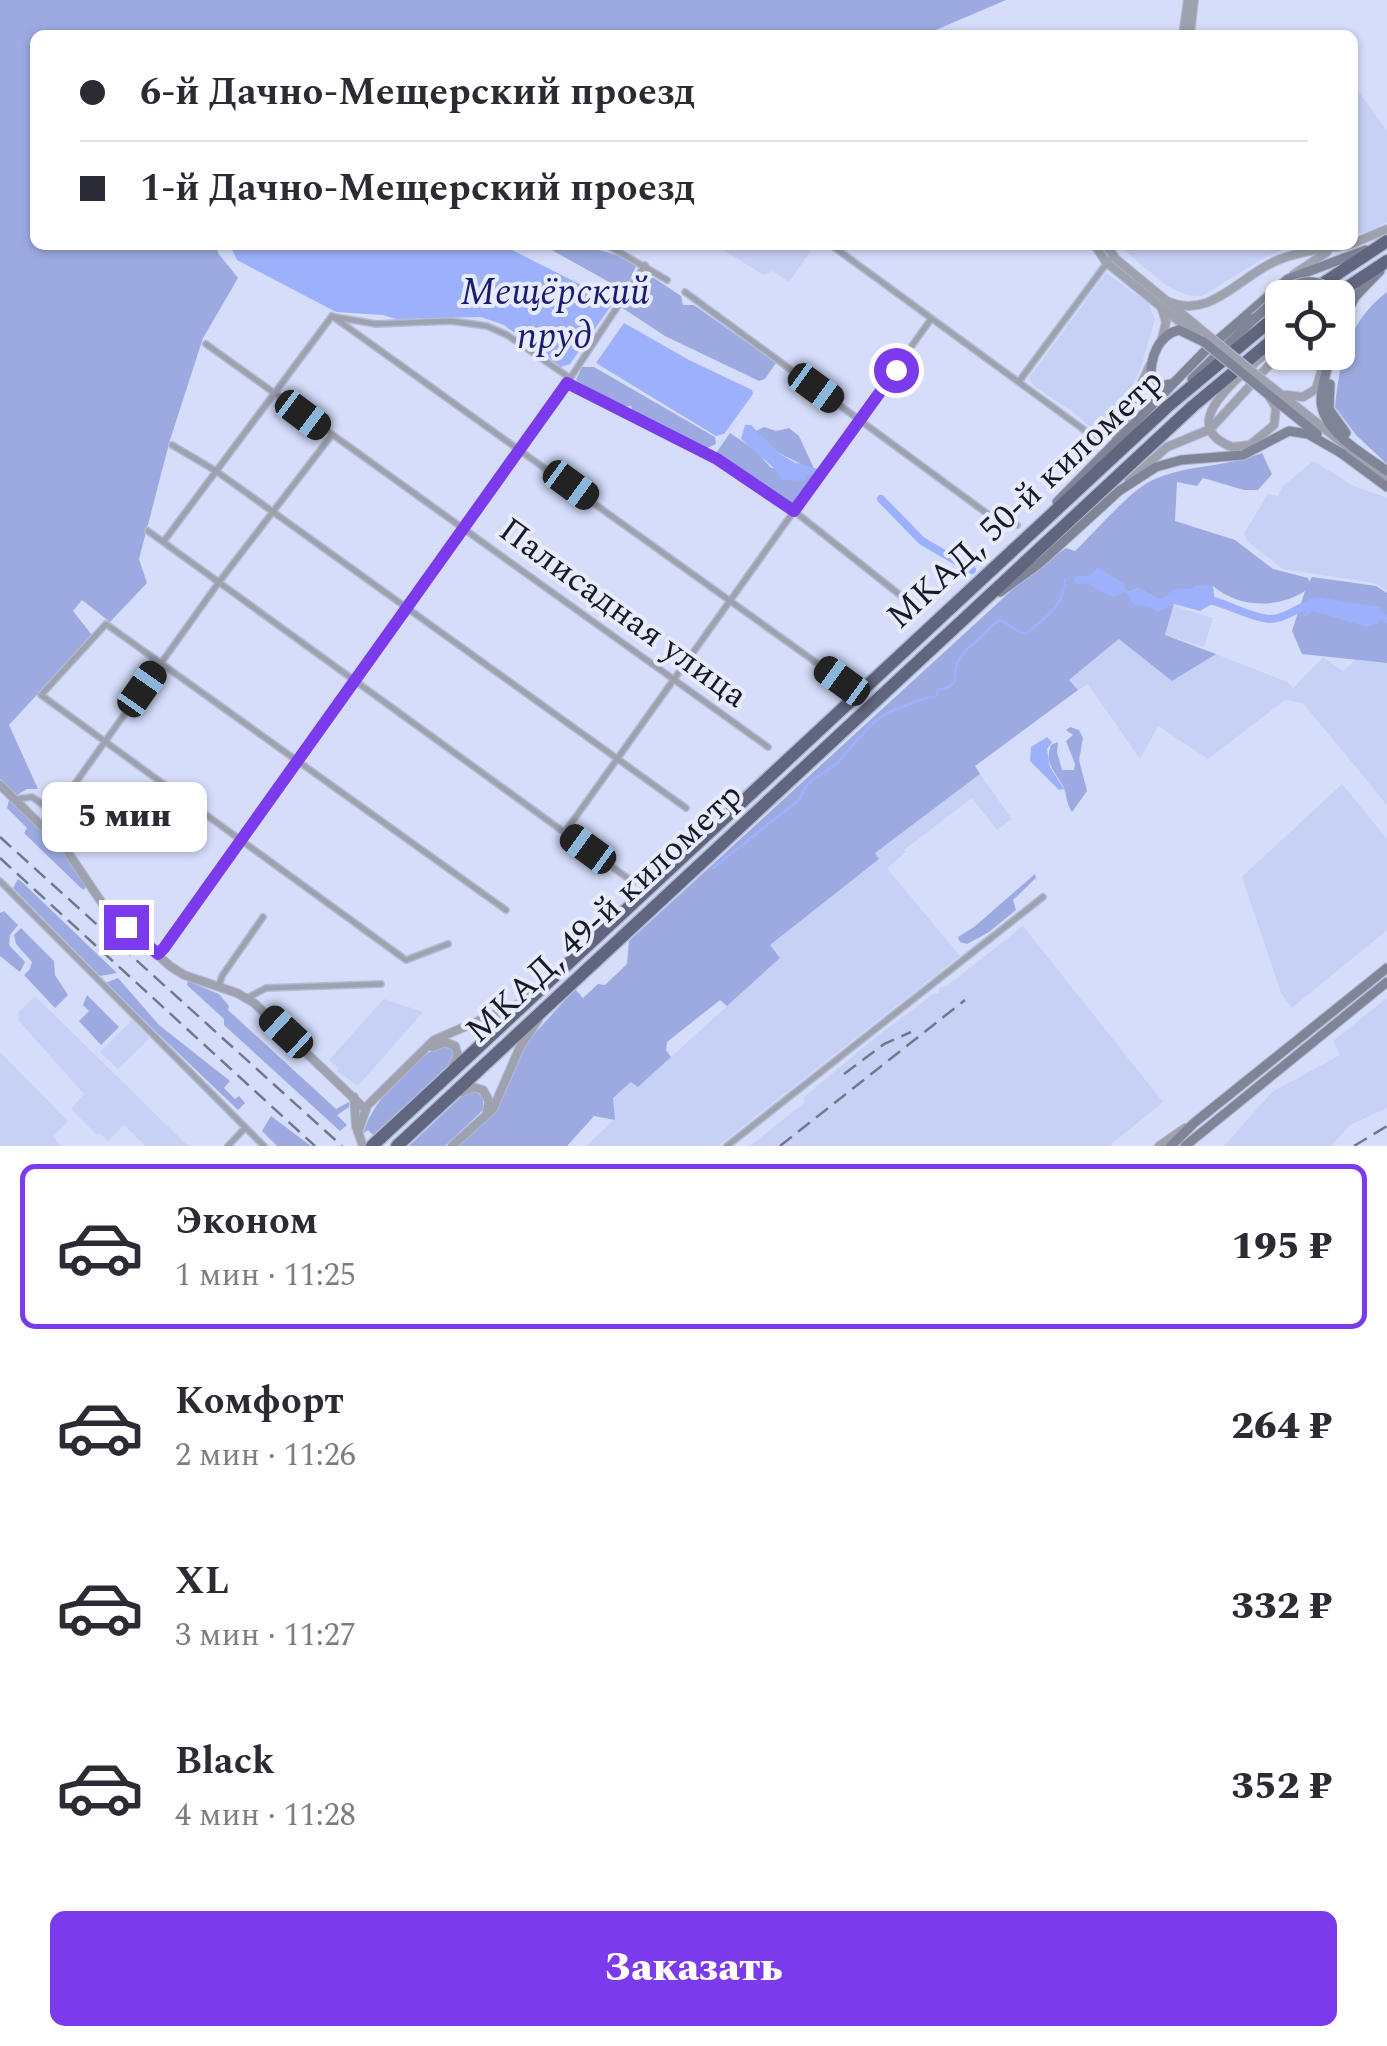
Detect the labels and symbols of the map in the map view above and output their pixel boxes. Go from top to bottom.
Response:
water label: Мещёрский пруд [460,264,650,366]
route start [874,348,919,393]
street label: МКАД, 50-й километр [874,356,1176,642]
car [783,358,849,418]
car [270,385,336,445]
car [538,455,604,515]
street label: Палисадная улица [487,504,759,722]
car [809,651,875,711]
car [113,656,171,722]
street label: МКАД, 49-й километр [453,770,755,1056]
callout: 5 мин [44,782,208,852]
car [555,819,621,879]
route end [104,905,149,950]
car [254,1001,318,1063]

